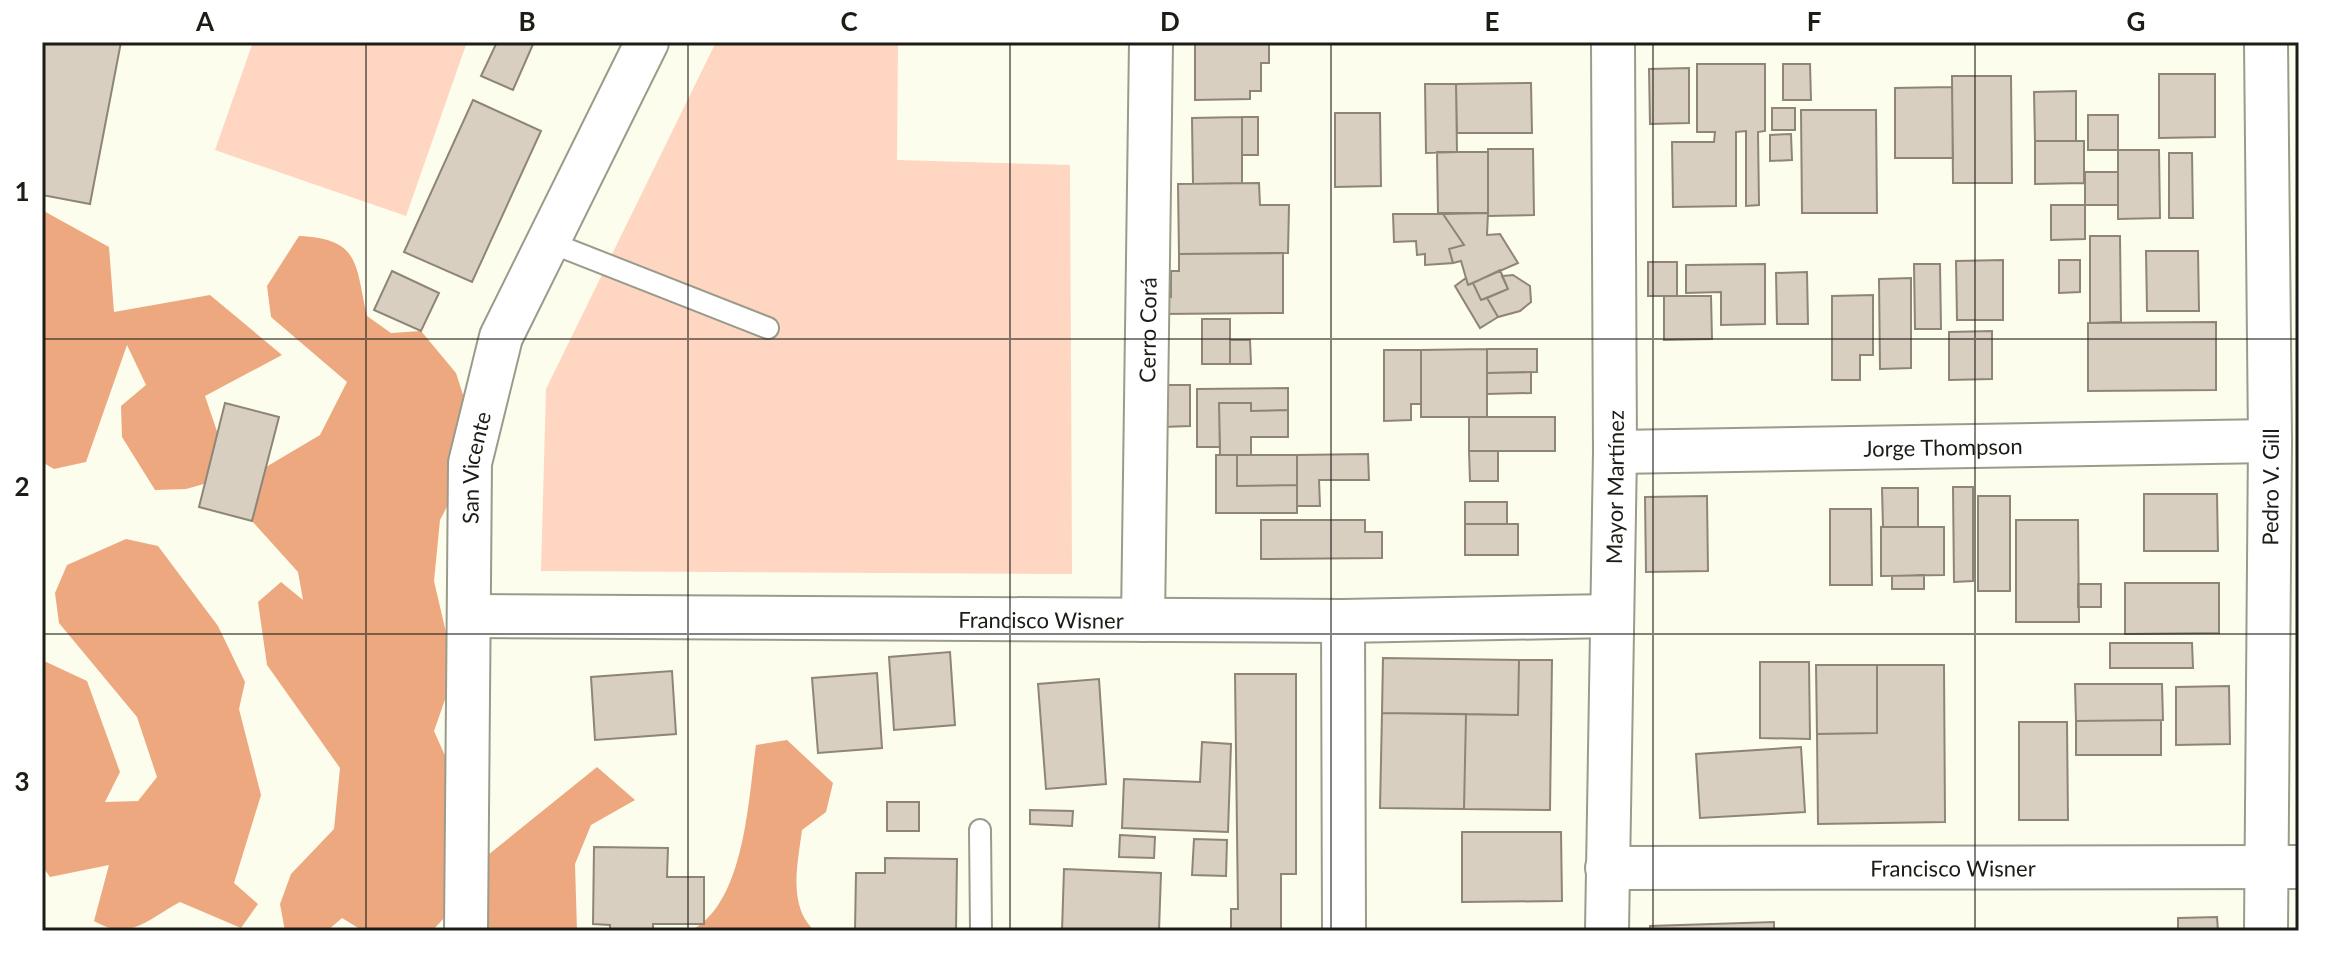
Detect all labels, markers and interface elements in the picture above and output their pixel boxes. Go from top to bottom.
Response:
text: A [195,5,215,37]
text: B [518,5,536,37]
text: C [840,5,858,37]
text: D [1160,5,1180,37]
text: E [1485,5,1499,37]
text: F [1807,5,1821,37]
text: G [2127,5,2145,37]
text: 1 [14,175,30,207]
street label: Cerro Corá [1133,277,1161,383]
street label: San Vicente [456,409,496,524]
street label: Mayor Martínez [1600,410,1629,564]
street label: Pedro V. Gill [2256,428,2284,546]
street label: Jorge Thompson [1863,432,2023,461]
text: 2 [14,470,30,502]
street label: Francisco Wisner [958,605,1124,633]
text: 3 [14,765,30,797]
street label: Francisco Wisner [1870,854,2036,881]

